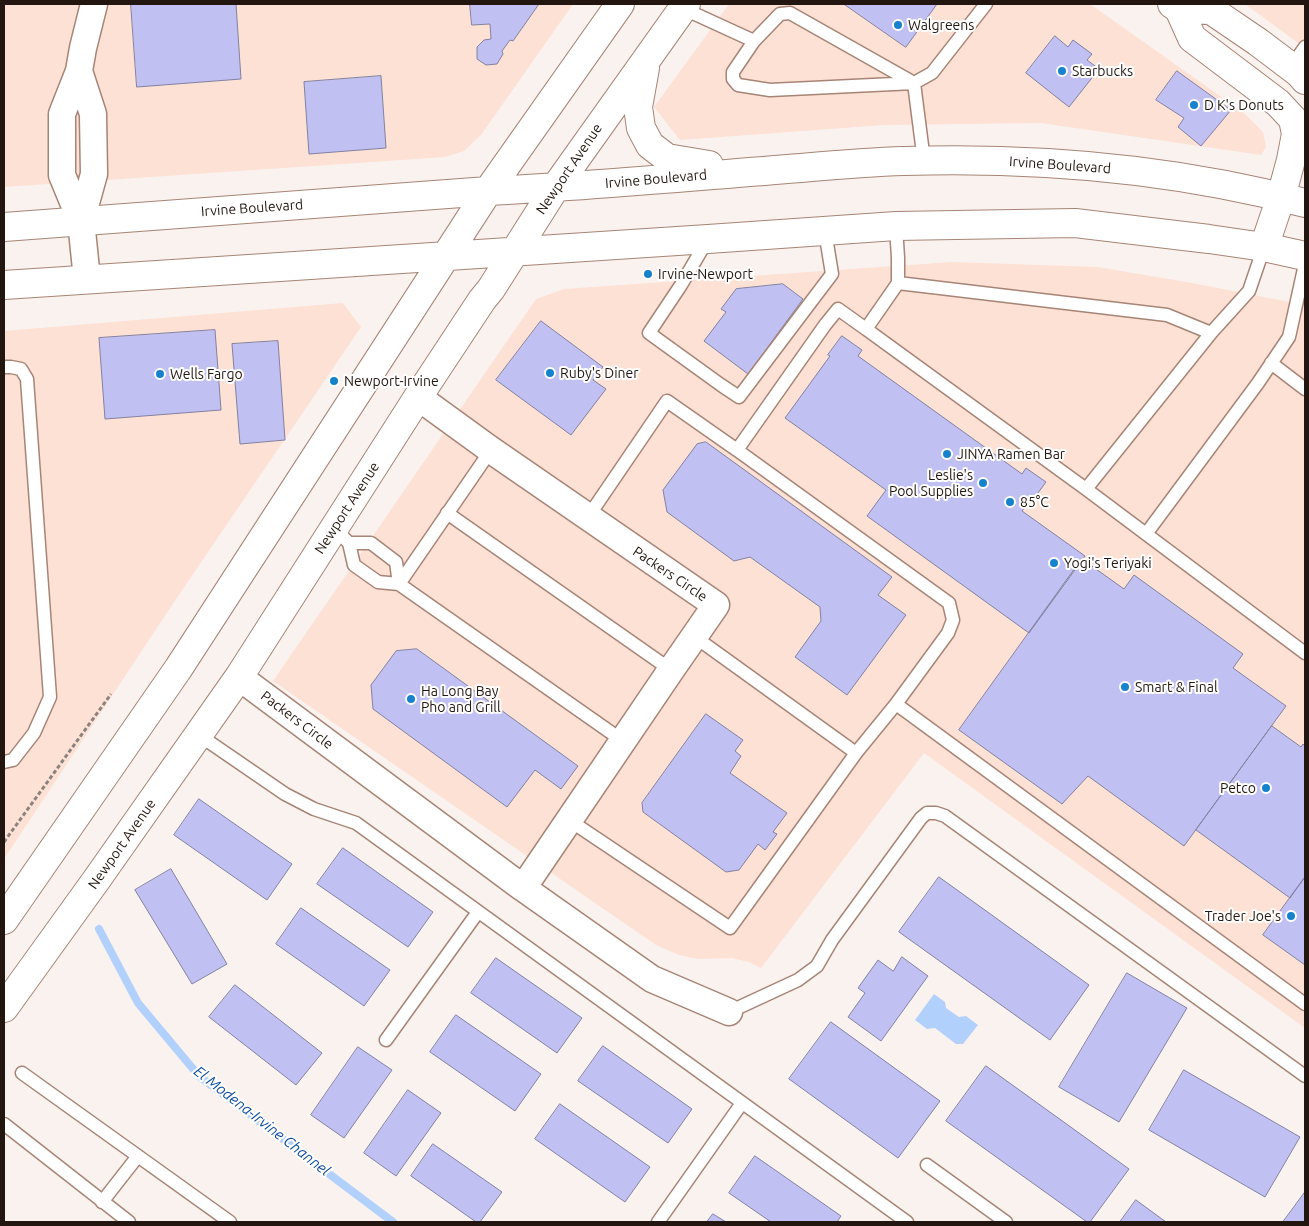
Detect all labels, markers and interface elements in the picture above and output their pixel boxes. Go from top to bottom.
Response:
place label: Walgreens [908,17,974,33]
marker: Walgreens [892,19,904,31]
place label: Starbucks [1072,63,1133,79]
marker: Starbucks [1056,65,1068,77]
place label: D K's Donuts [1204,97,1284,113]
marker: D K's Donuts [1188,99,1200,111]
street label: Newport Avenue [532,120,606,218]
street label: Irvine Boulevard [1008,153,1112,177]
street label: Irvine Boulevard [604,166,708,192]
street label: Irvine Boulevard [200,196,304,220]
place label: Irvine-Newport [658,266,753,282]
marker: Irvine-Newport [642,268,654,280]
place label: Ruby's Diner [560,365,639,381]
place label: Wells Fargo [170,366,243,382]
marker: Ruby's Diner [544,367,556,379]
marker: Wells Fargo [154,368,166,380]
place label: Newport-Irvine [344,373,439,389]
marker: Newport-Irvine [328,375,340,387]
place label: JINYA Ramen Bar [957,446,1065,462]
marker: JINYA Ramen Bar [941,448,953,460]
street label: Newport Avenue [311,459,383,557]
place label: Leslie's Pool Supplies [889,467,973,500]
marker: Leslie's Pool Supplies [977,477,989,489]
place label: 85°C [1020,494,1049,510]
marker: 85°C [1004,496,1016,508]
street label: Packers Circle [630,543,710,605]
place label: Yogi's Teriyaki [1064,555,1152,571]
marker: Yogi's Teriyaki [1048,557,1060,569]
place label: Smart & Final [1135,679,1218,695]
marker: Smart & Final [1119,681,1131,693]
place label: Ha Long Bay Pho and Grill [421,683,501,716]
street label: Packers Circle [257,687,337,753]
marker: Ha Long Bay Pho and Grill [405,693,417,705]
place label: Petco [1220,780,1256,796]
marker: Petco [1260,782,1272,794]
street label: Newport Avenue [85,796,159,892]
place label: Trader Joe's [1205,908,1281,924]
marker: Trader Joe's [1285,910,1297,922]
water label: El Modena-Irvine Channel [190,1062,334,1180]

